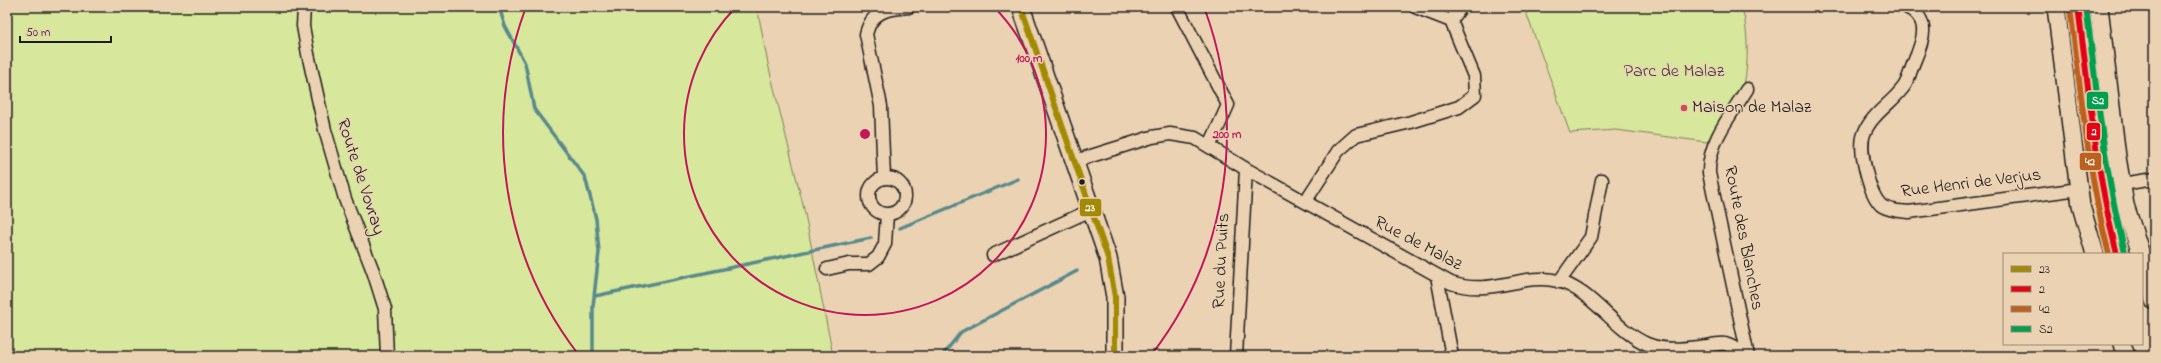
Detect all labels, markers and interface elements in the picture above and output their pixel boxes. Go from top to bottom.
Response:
scale bar [20,18,111,44]
text: 50 m [26,24,50,42]
text: 100 m [1016,50,1043,68]
park label: Parc de Malaz [1624,59,1725,85]
line badge: S2 [2086,91,2109,110]
text: S2 [2092,93,2105,109]
place label: Maison de Malaz [1692,95,1812,121]
marker: Maison de Malaz [1679,103,1689,113]
street label: Route de Vovray [329,115,391,239]
line badge: 2 [2086,122,2101,141]
text: 2 [2090,124,2097,140]
text: 200 m [1212,126,1242,144]
centre of rings [858,127,872,141]
line badge: 42 [2079,152,2102,171]
text: 42 [2084,154,2096,170]
street label: Rue Henri de Verjus [1899,162,2043,206]
street label: Route des Blanches [1716,164,1770,312]
unlabelled marker [1077,177,1087,187]
line badge: 23 [1079,198,1102,217]
text: 23 [1084,200,1095,216]
street label: Rue de Malaz [1369,210,1467,278]
street label: Rue du Puits [1207,213,1237,309]
legend [2003,253,2143,345]
text: 23 [2039,261,2050,279]
text: 2 [2039,281,2045,299]
text: 42 [2039,301,2050,319]
text: S2 [2039,321,2053,339]

